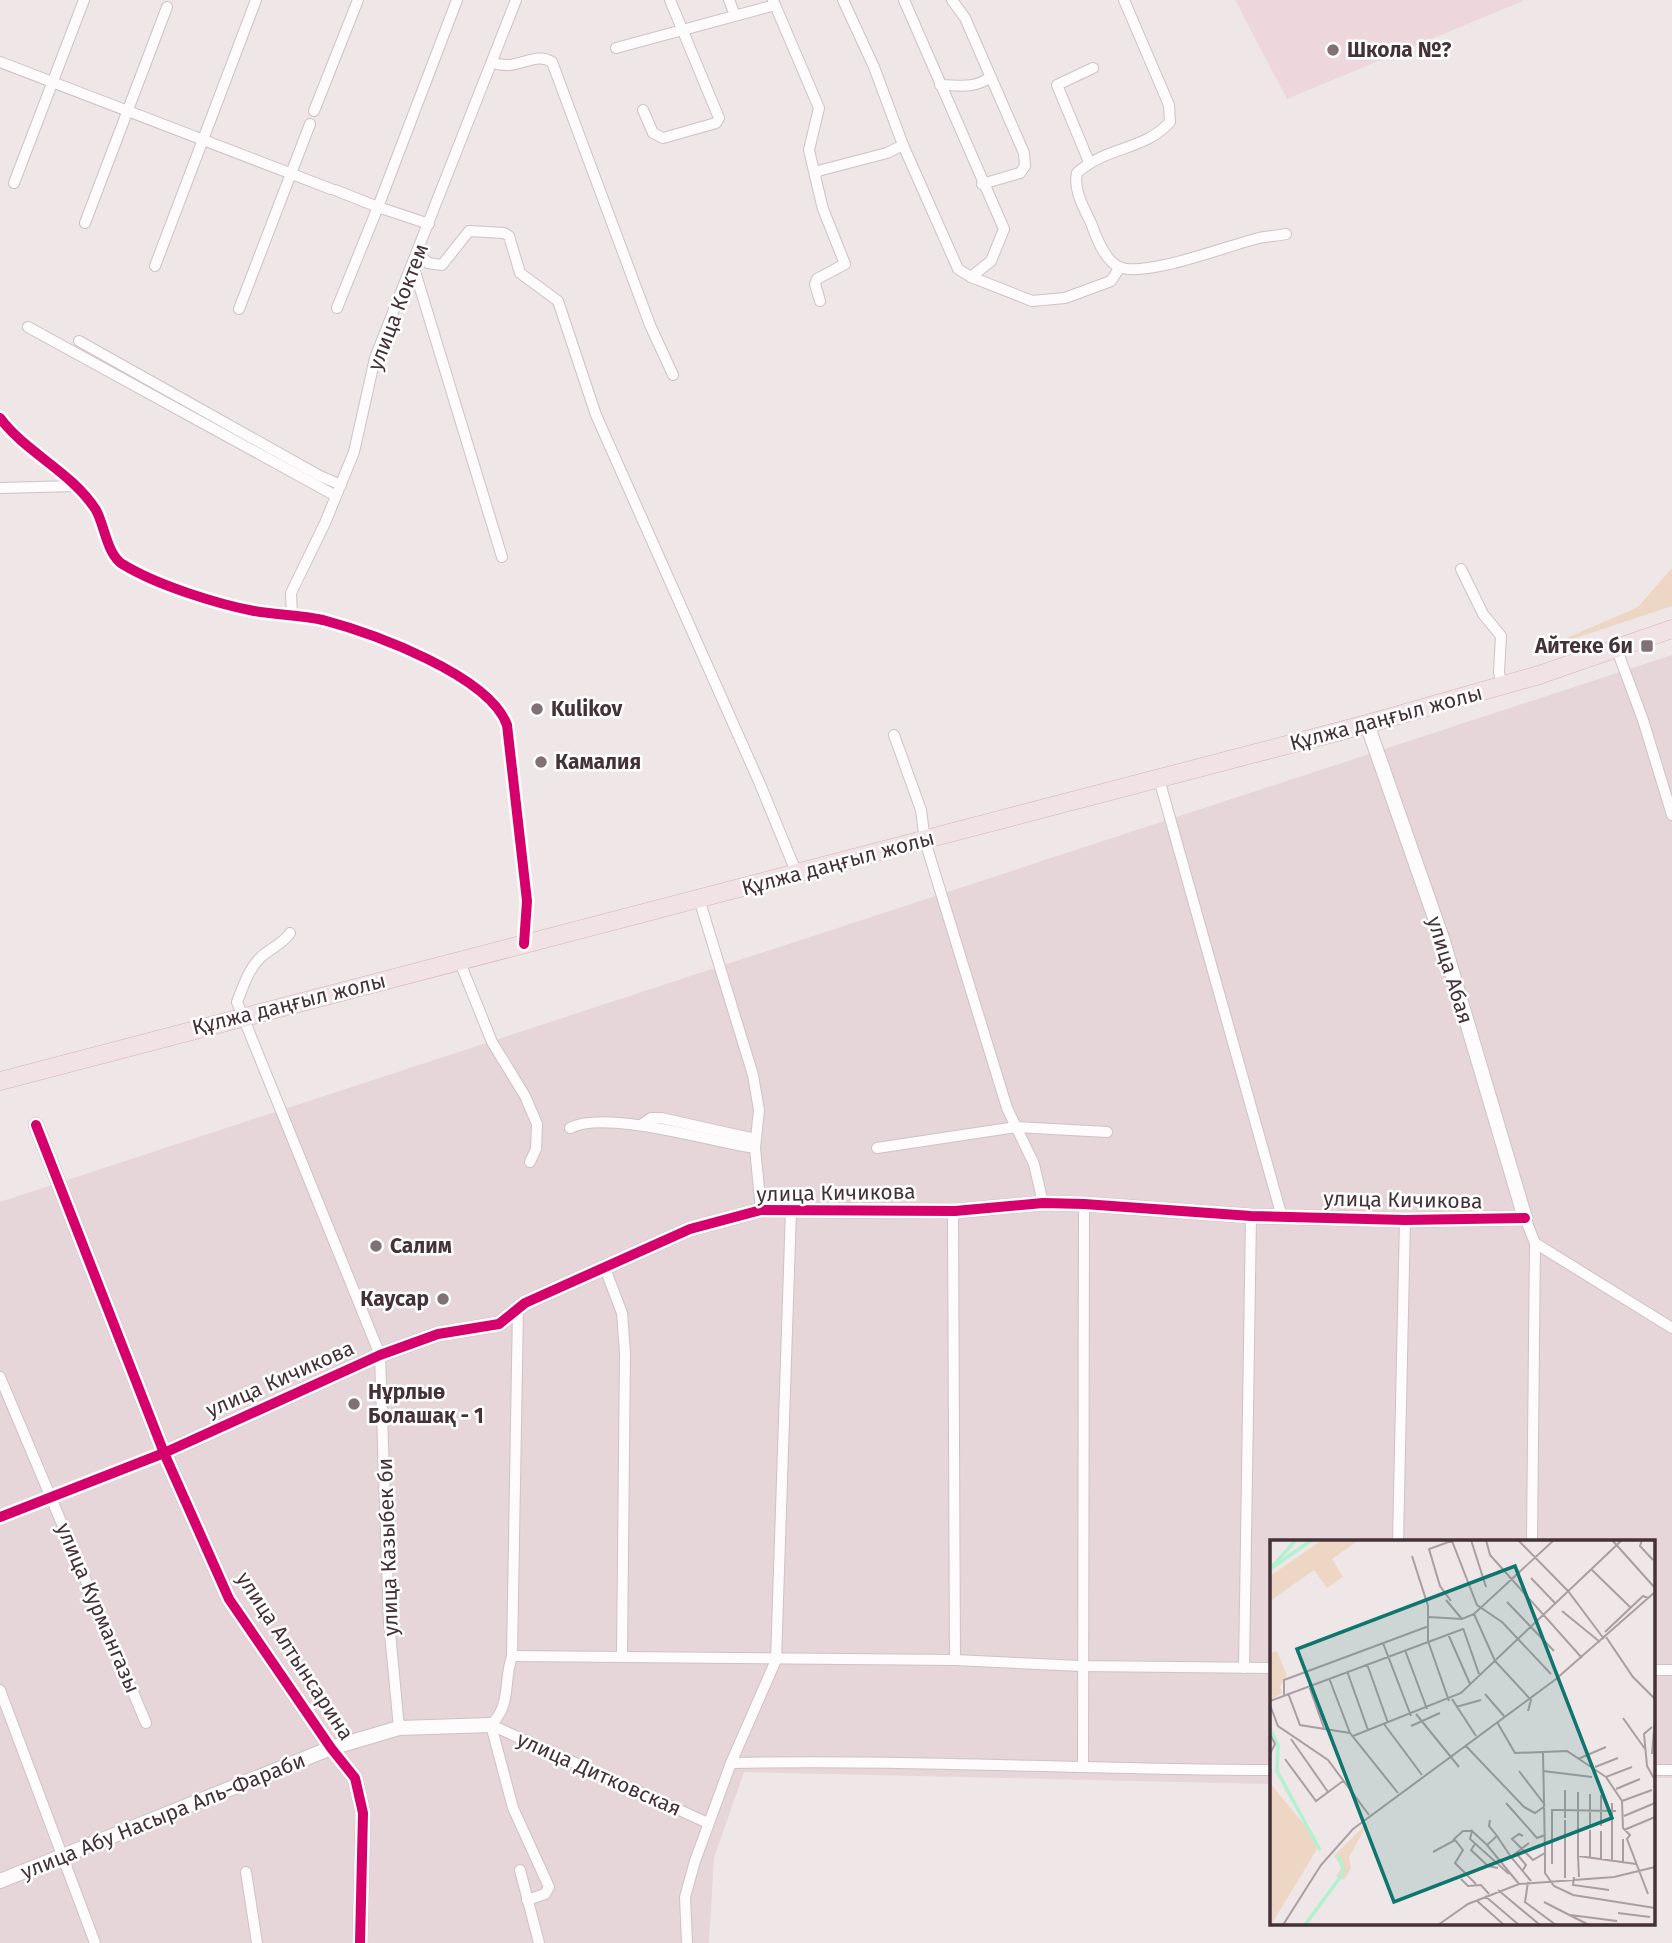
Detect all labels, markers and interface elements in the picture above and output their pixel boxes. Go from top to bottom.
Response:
place label: Школа №? [1347,37,1451,63]
marker: Школа №? [1325,42,1341,58]
street label: улица Коктем [362,240,434,374]
place label: Айтеке би [1534,633,1633,659]
marker: Айтеке би [1639,638,1655,654]
street label: Құлжа даңғыл жолы [1287,680,1485,756]
place label: Kulikov [551,696,623,722]
marker: Kulikov [529,701,545,717]
place label: Камалия [555,749,641,775]
marker: Камалия [533,754,549,770]
street label: Құлжа даңғыл жолы [739,825,937,901]
street label: улица Абая [1421,913,1479,1027]
street label: Құлжа даңғыл жолы [190,967,388,1041]
street label: улица Кичикова [756,1179,916,1207]
street label: улица Кичикова [1323,1186,1483,1214]
place label: Салим [390,1233,452,1259]
marker: Салим [368,1238,384,1254]
place label: Каусар [360,1286,429,1312]
marker: Каусар [435,1291,451,1307]
street label: улица Кичикова [202,1335,358,1423]
place label: Нұрлыө Болашақ - 1 [368,1379,484,1429]
marker: Нұрлыө Болашақ - 1 [346,1396,362,1412]
street label: улица Казыбек би [372,1457,404,1637]
street label: улица Курмангазы [50,1519,146,1697]
inset map [1270,1540,1654,1926]
street label: улица Алтынсарина [231,1567,359,1745]
street label: улица Дитковская [513,1726,685,1822]
street label: улица Абу Насыра Аль-Фараби [17,1747,309,1885]

